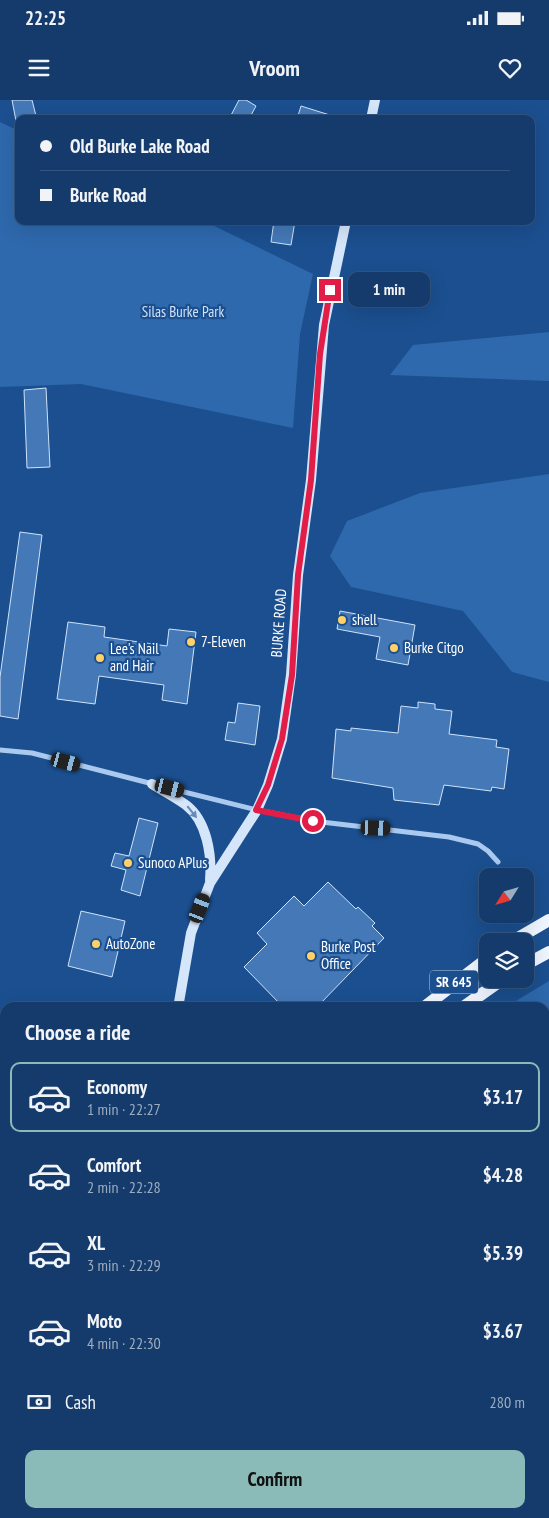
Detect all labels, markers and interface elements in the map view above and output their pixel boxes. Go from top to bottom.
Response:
text: 22:25 [25,6,66,30]
icon: menu [25,54,53,82]
text: Vroom [249,54,300,82]
icon: heart [496,54,524,82]
text: Old Burke Lake Road [70,134,210,158]
text: Burke Road [70,183,147,207]
callout: 1 min [348,272,430,308]
route end [319,279,341,301]
text: 1 min [373,279,405,299]
park label: Silas Burke Park [142,302,224,321]
street label: BURKE ROAD [267,588,290,658]
place label: shell [352,610,377,629]
marker: shell [336,614,348,626]
place label: 7-Eleven [201,632,246,651]
marker: 7-Eleven [185,636,197,648]
place label: Burke Citgo [404,638,464,657]
place label: Lee's Nail and Hair [110,639,159,675]
marker: Burke Citgo [388,642,400,654]
marker: Lee's Nail and Hair [94,652,106,664]
car [49,751,82,773]
car [153,777,186,799]
one-way arrow [186,805,197,818]
route start [302,810,324,832]
car [360,820,391,836]
place label: Sunoco APlus [138,853,207,872]
marker: Sunoco APlus [122,857,134,869]
north arrow [479,868,534,922]
map controls [479,868,534,988]
car [187,891,212,925]
button: layers [479,933,534,988]
place label: AutoZone [106,934,155,953]
place label: Burke Post Office [321,937,376,973]
marker: AutoZone [90,938,102,950]
marker: Burke Post Office [305,950,317,962]
road number: SR 645 [430,970,478,994]
text: Choose a ride [25,1018,130,1046]
icon: car [27,1075,72,1120]
text: Economy [87,1075,147,1099]
text: $3.17 [483,1085,523,1109]
text: 1 min · 22:27 [87,1099,161,1119]
icon: car [27,1153,72,1198]
text: Comfort [87,1153,141,1177]
text: $4.28 [483,1163,523,1187]
text: 2 min · 22:28 [87,1177,161,1197]
icon: car [27,1231,72,1276]
text: XL [87,1231,105,1255]
text: $5.39 [483,1241,523,1265]
text: 3 min · 22:29 [87,1255,161,1275]
icon: car [27,1309,72,1354]
text: Moto [87,1309,122,1333]
text: $3.67 [483,1319,523,1343]
text: 4 min · 22:30 [87,1333,161,1353]
icon: cash [25,1388,53,1416]
text: Cash [65,1390,96,1414]
text: 280 m [490,1392,525,1412]
button: Confirm [25,1450,525,1508]

